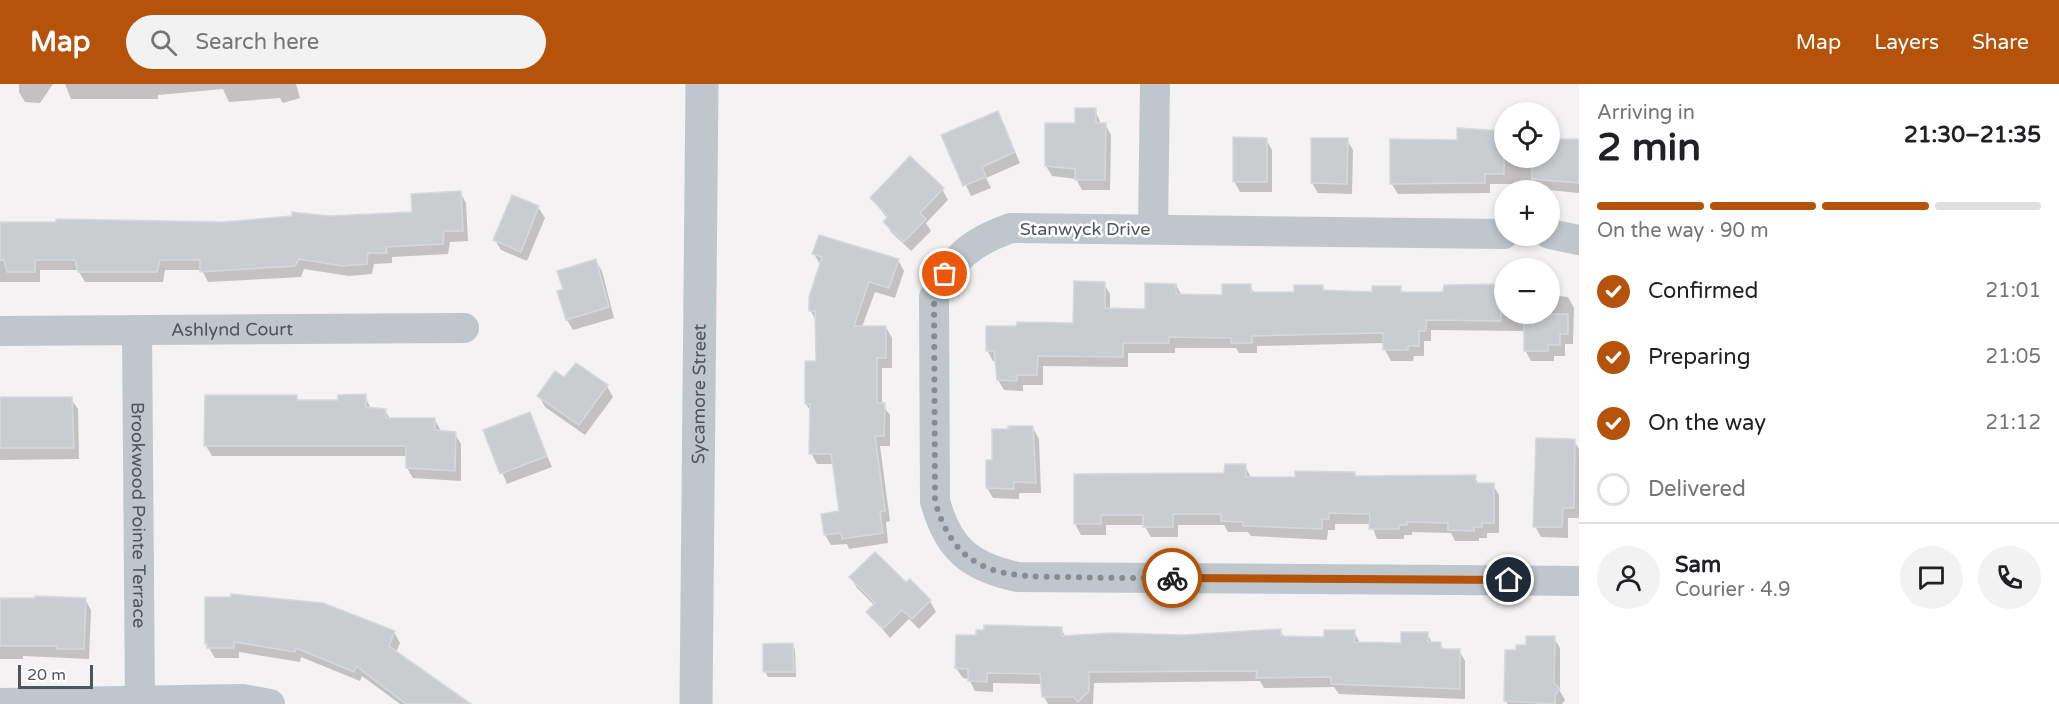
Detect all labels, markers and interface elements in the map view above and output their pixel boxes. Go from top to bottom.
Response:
search box [126,15,546,69]
text: Map [30,25,90,59]
icon: search [147,26,180,59]
text: Search here [195,29,319,55]
text: Map [1796,30,1841,55]
text: Layers [1874,30,1939,55]
text: Share [1972,30,2029,55]
text: Arriving in [1597,101,1695,125]
map controls [1494,102,1560,324]
button: locate [1494,102,1560,168]
text: 21:30–21:35 [1904,122,2041,148]
text: 2 min [1597,124,1701,171]
button: + [1494,180,1560,246]
street label: Stanwyck Drive [1020,218,1150,240]
text: On the way · 90 m [1597,219,1769,243]
pin [919,248,970,299]
icon: bag [928,257,961,290]
button: − [1494,258,1560,324]
icon: check [1597,275,1630,308]
text: Confirmed [1648,278,1758,304]
text: 21:01 [1986,279,2041,303]
street label: Ashlynd Court [171,318,293,341]
street label: Sycamore Street [687,324,711,464]
icon: check [1597,341,1630,374]
text: Preparing [1648,344,1751,370]
text: 21:05 [1986,345,2041,369]
street label: Brookwood Pointe Terrace [127,402,150,628]
icon: check [1597,407,1630,440]
text: On the way [1648,410,1766,436]
text: 21:12 [1986,411,2041,435]
text: Delivered [1648,476,1746,502]
button: person [1597,546,1660,609]
button: chat [1900,546,1963,609]
button: phone [1978,546,2041,609]
courier [1142,548,1202,608]
text: Sam [1675,552,1721,578]
pin [1483,554,1534,605]
icon: bike [1156,562,1189,595]
icon: home [1492,563,1525,596]
text: Courier · 4.9 [1675,578,1790,602]
scale bar [18,662,93,690]
text: 20 m [27,665,66,685]

